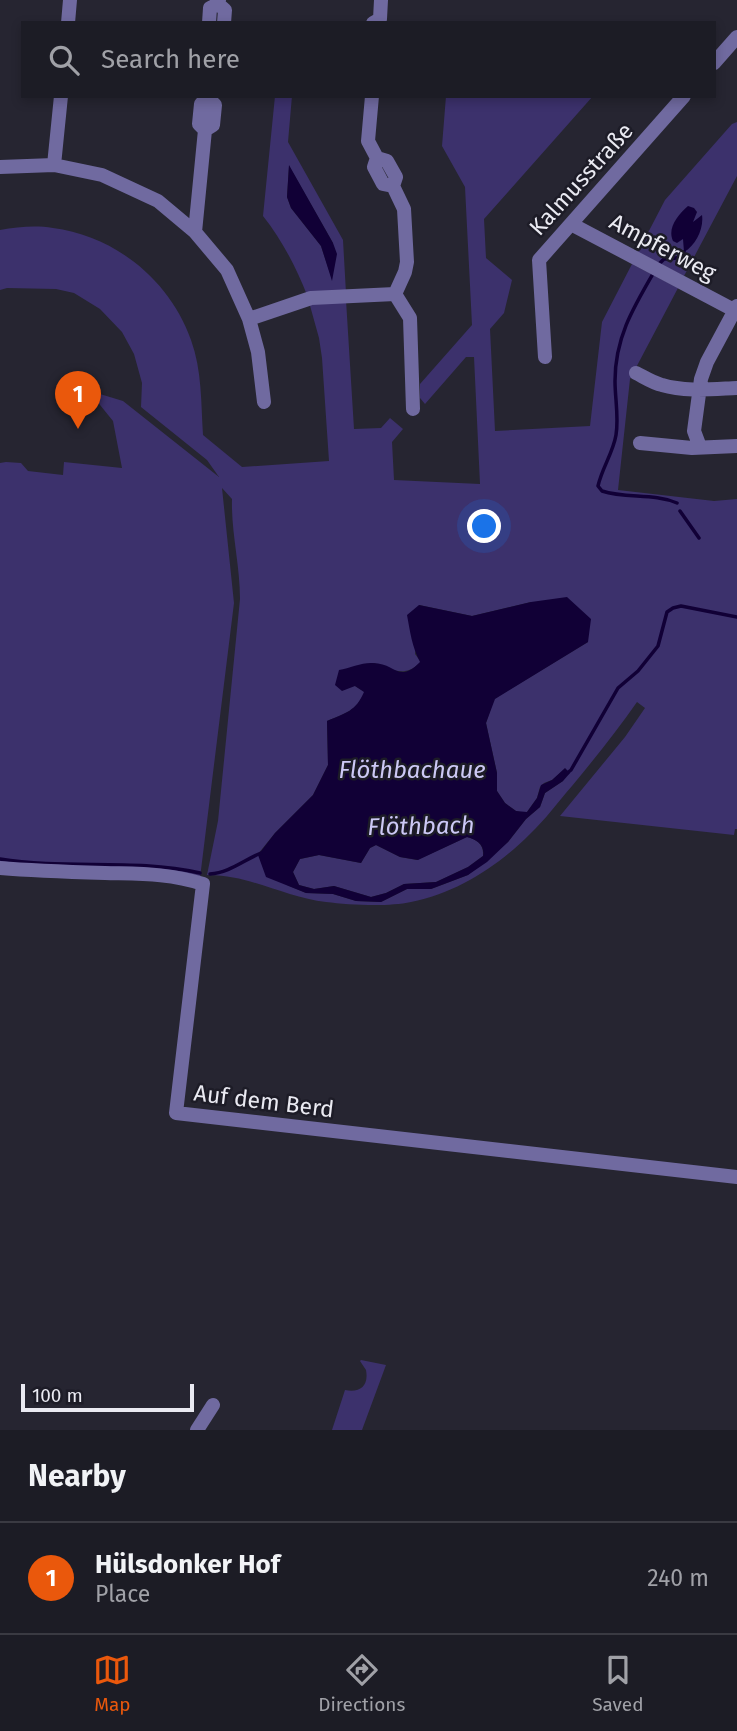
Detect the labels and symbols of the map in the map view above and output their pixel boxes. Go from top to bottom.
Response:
street label: Kalmusstraße [523,117,639,241]
street label: Ampferweg [605,207,721,287]
pin: 1 [55,371,101,429]
your location [467,509,501,543]
water label: Flöthbachaue [338,756,486,784]
water label: Flöthbach [367,811,475,841]
street label: Auf dem Berd [192,1079,336,1123]
scale bar [21,1381,194,1413]

